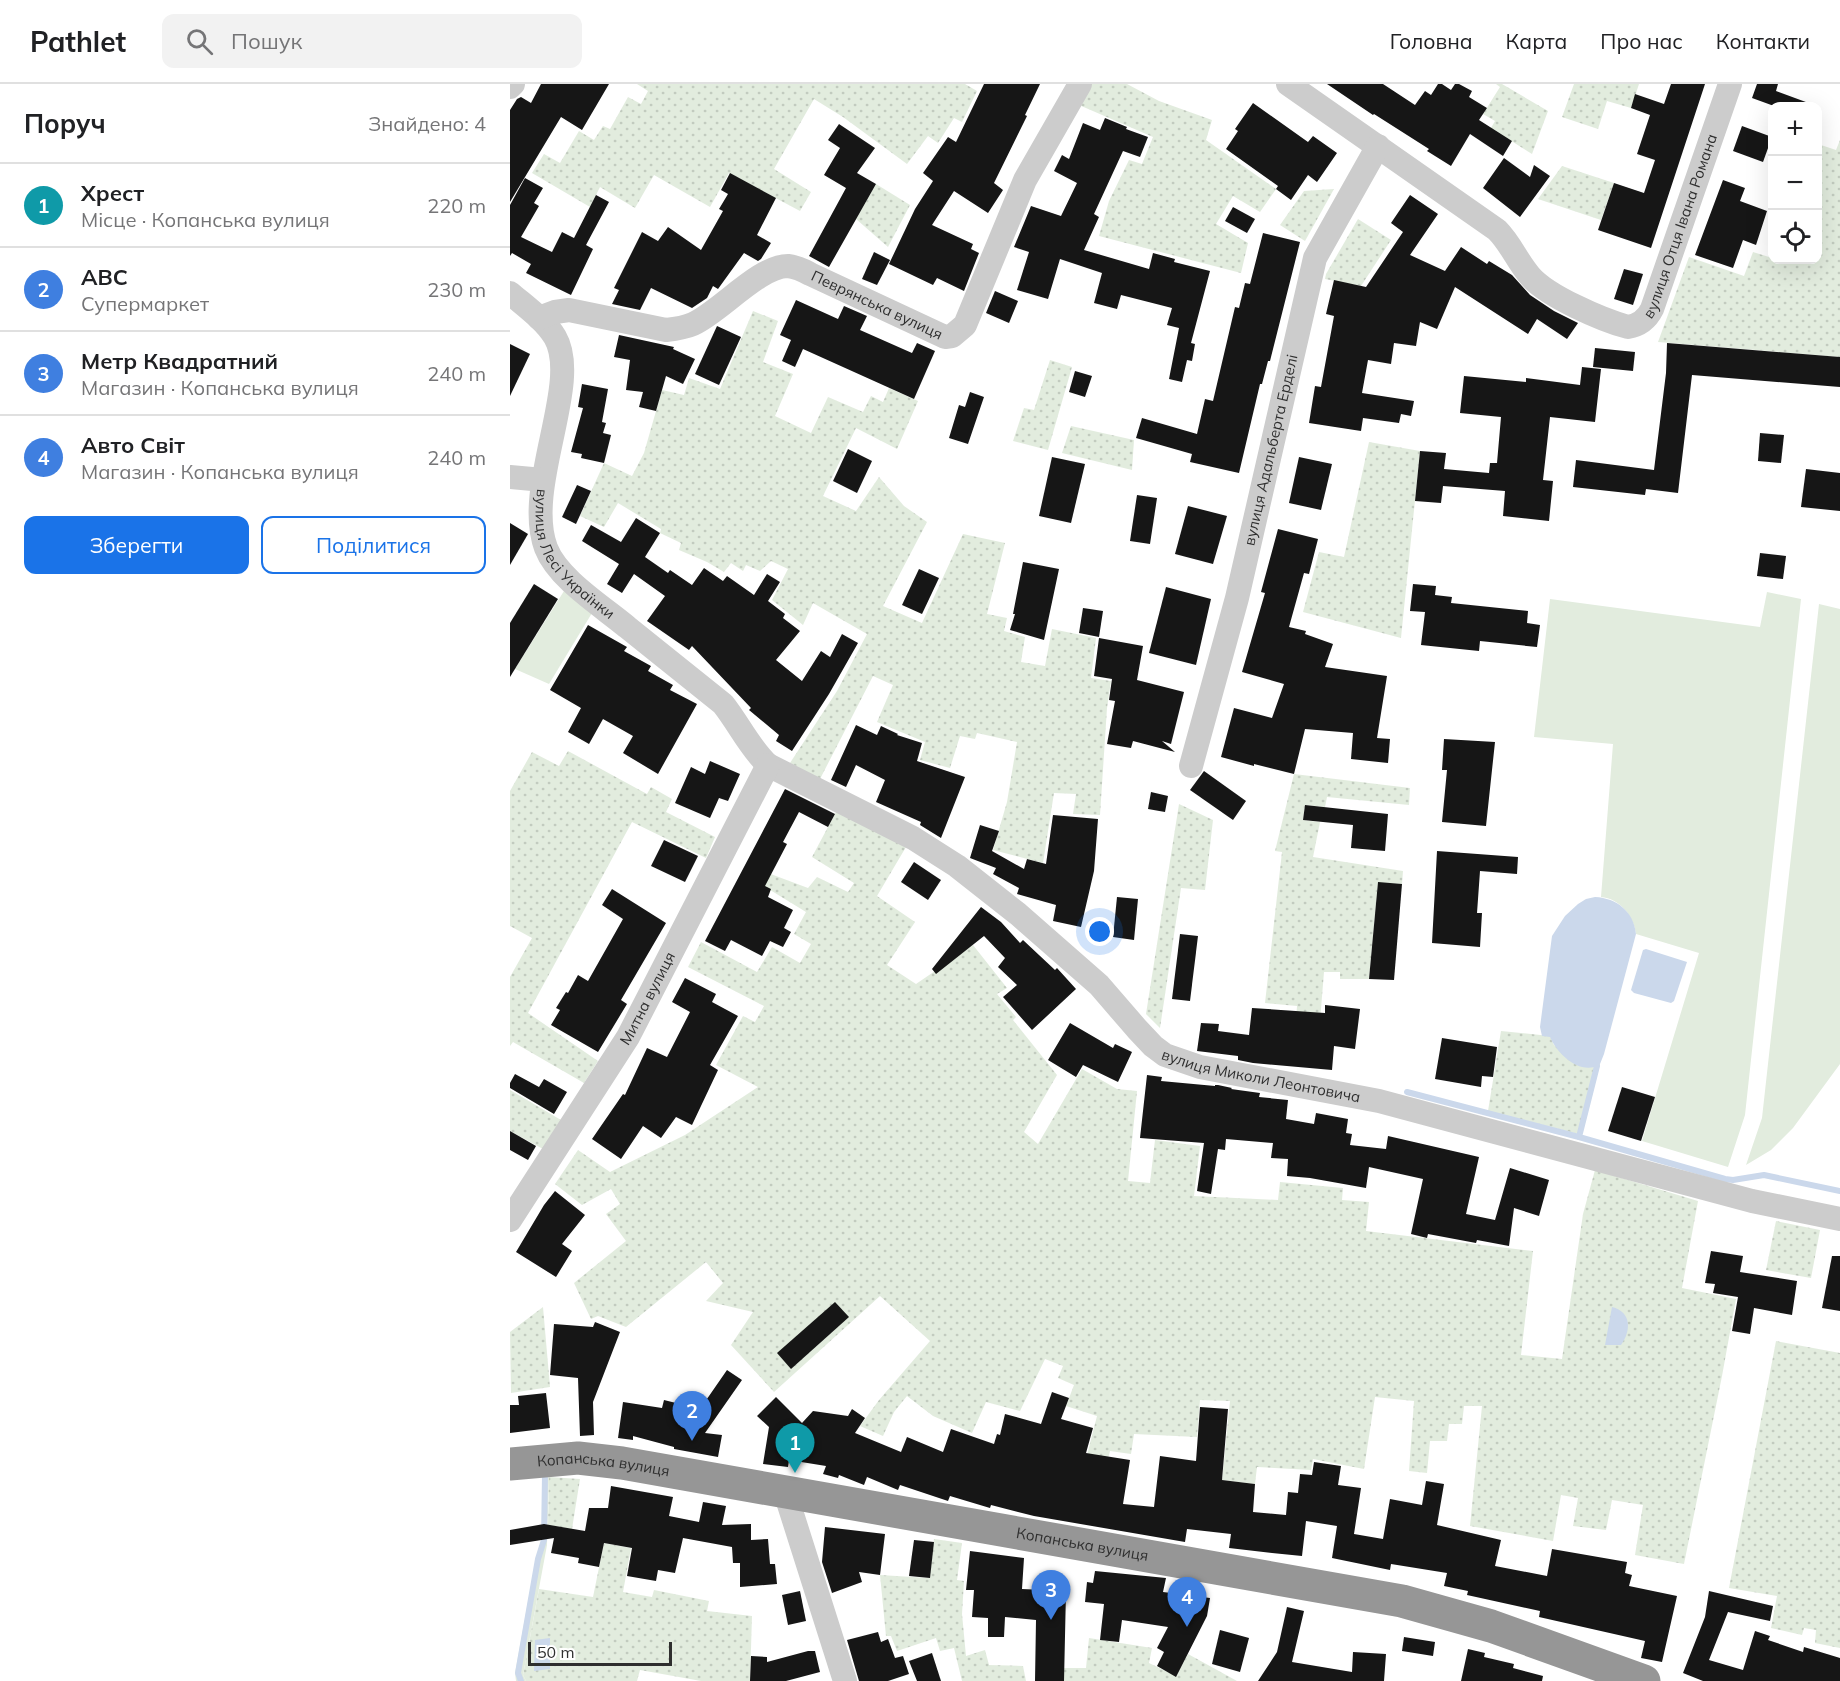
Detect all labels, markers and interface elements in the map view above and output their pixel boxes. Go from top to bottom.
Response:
search box [162,14,582,68]
text: Pathlet [30,24,126,59]
icon: search [183,25,216,58]
text: Пошук [231,27,302,55]
text: Головна [1390,28,1473,54]
text: Карта [1506,28,1567,54]
text: Про нас [1600,28,1683,54]
text: Контакти [1716,28,1810,54]
map controls [1768,102,1822,264]
button: + [1768,102,1822,156]
text: Поруч [24,107,106,140]
text: Знайдено: 4 [368,111,486,136]
street label: вулиця Отця Івана Романа [1639,131,1721,322]
button: − [1768,156,1822,210]
text: Хрест [81,179,144,207]
text: 1 [38,193,50,218]
text: 220 m [427,193,486,218]
text: Місце · Копанська вулиця [81,207,330,232]
button: locate [1768,210,1822,264]
text: ABC [81,263,128,291]
street label: Певрянська вулиця [808,266,946,344]
text: 2 [38,277,50,302]
text: 230 m [427,277,486,302]
text: Супермаркет [81,291,209,316]
text: Метр Квадратний [81,347,278,375]
street label: вулиця Адальберта Ерделі [1239,352,1302,547]
text: 3 [38,361,50,386]
text: 240 m [427,361,486,386]
text: Магазин · Копанська вулиця [81,375,359,400]
text: Авто Світ [81,431,185,459]
text: 4 [38,445,50,470]
text: 240 m [427,445,486,470]
text: Магазин · Копанська вулиця [81,459,359,484]
street label: вулиця Лесі Українки [531,488,619,623]
button: Зберегти [24,516,249,574]
button: Поділитися [261,516,486,574]
your location [1085,917,1114,946]
street label: Митна вулиця [615,949,679,1048]
street label: вулиця Миколи Леонтовича [1159,1045,1362,1106]
pin: 2 [672,1392,711,1441]
pin: 1 [776,1424,814,1473]
street label: Копанська вулиця [536,1448,671,1480]
street label: Копанська вулиця [1015,1523,1150,1565]
pin: 3 [1032,1570,1070,1620]
pin: 4 [1168,1578,1206,1627]
scale bar [528,1639,672,1666]
text: 50 m [537,1642,574,1662]

